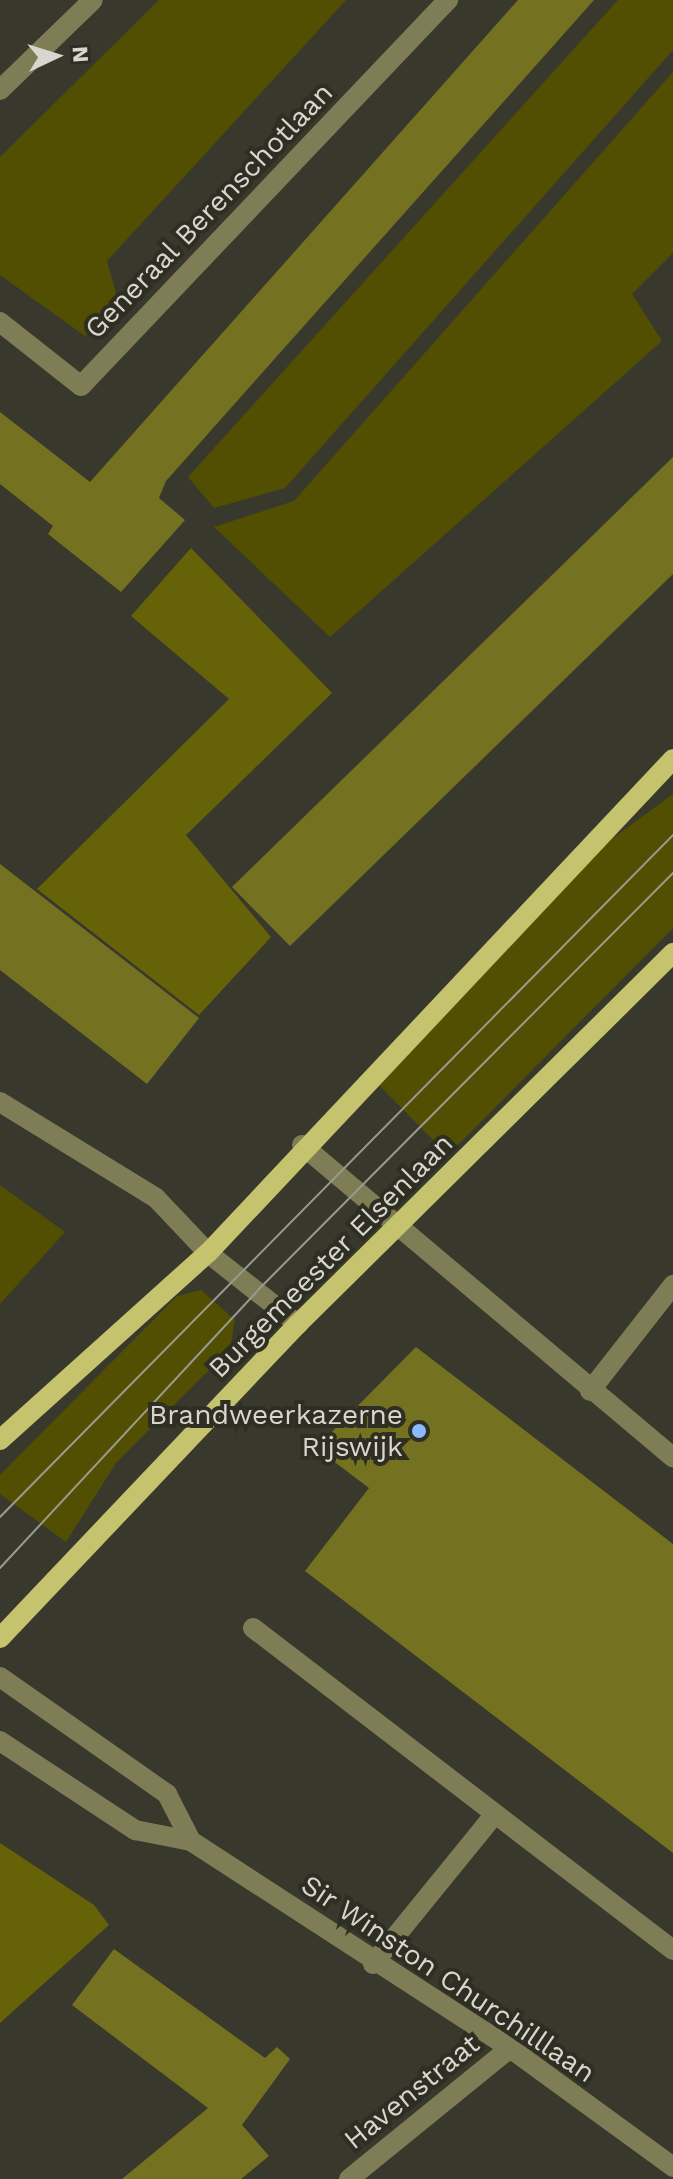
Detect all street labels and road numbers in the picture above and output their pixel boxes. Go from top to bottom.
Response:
street label: Generaal Berenschotlaan [78,76,340,346]
street label: Burgemeester Elsenlaan [202,1127,460,1385]
street label: Sir Winston Churchilllaan [294,1868,602,2090]
street label: Havenstraat [338,2027,486,2157]

